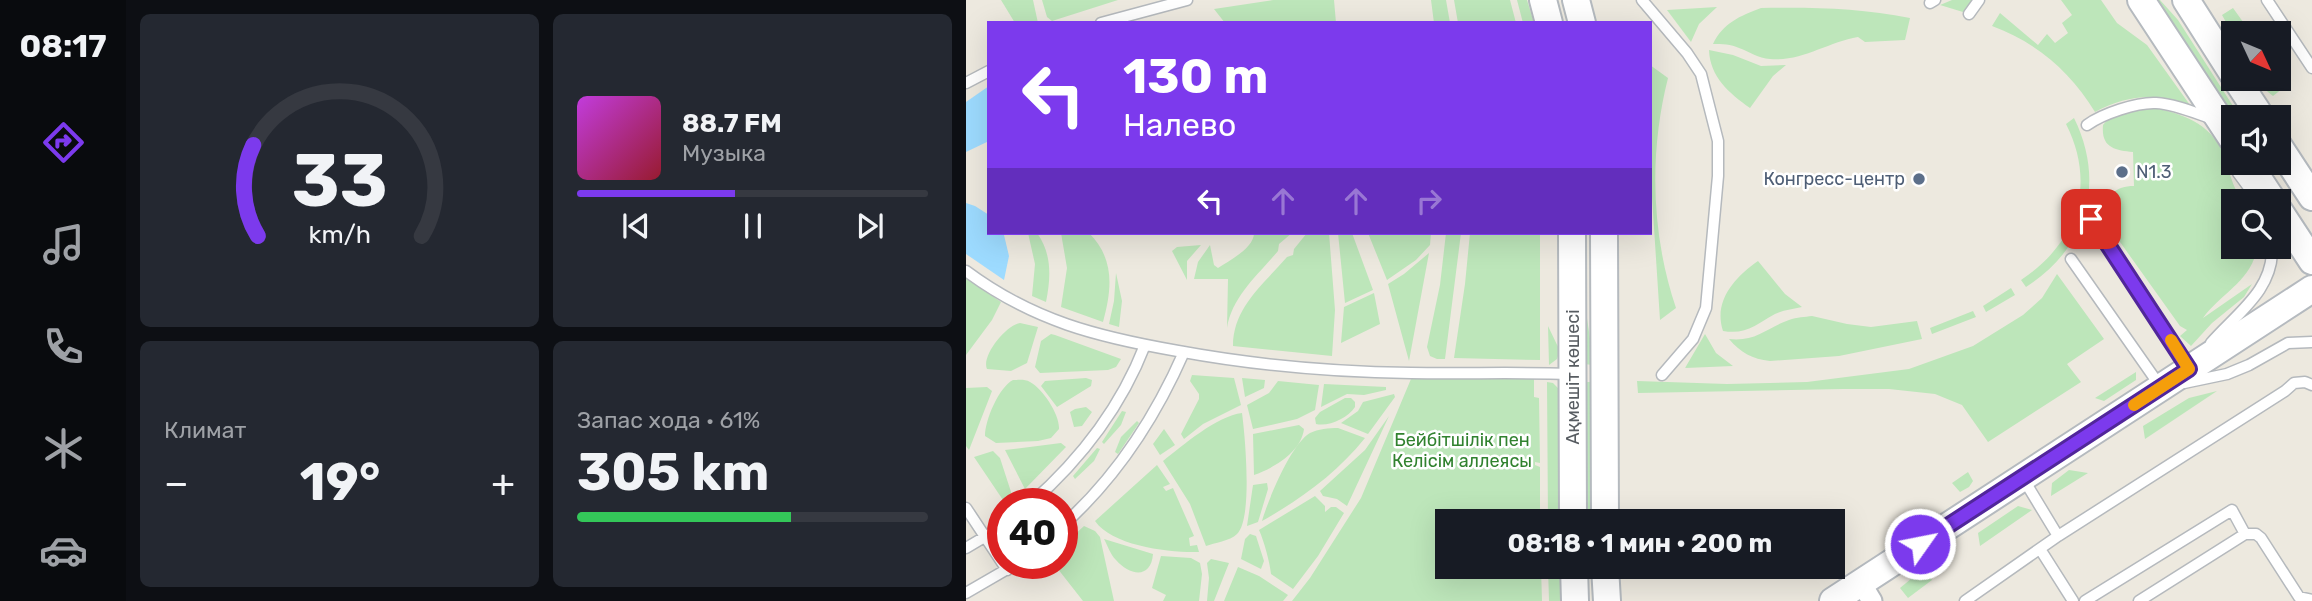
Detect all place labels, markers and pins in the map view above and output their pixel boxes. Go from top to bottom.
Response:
place label: N1.3 [2136,161,2172,183]
marker: N1.3 [2114,164,2130,180]
place label: Конгресс-центр [1763,168,1905,190]
marker: Конгресс-центр [1911,171,1927,187]
pin [2061,189,2121,249]

